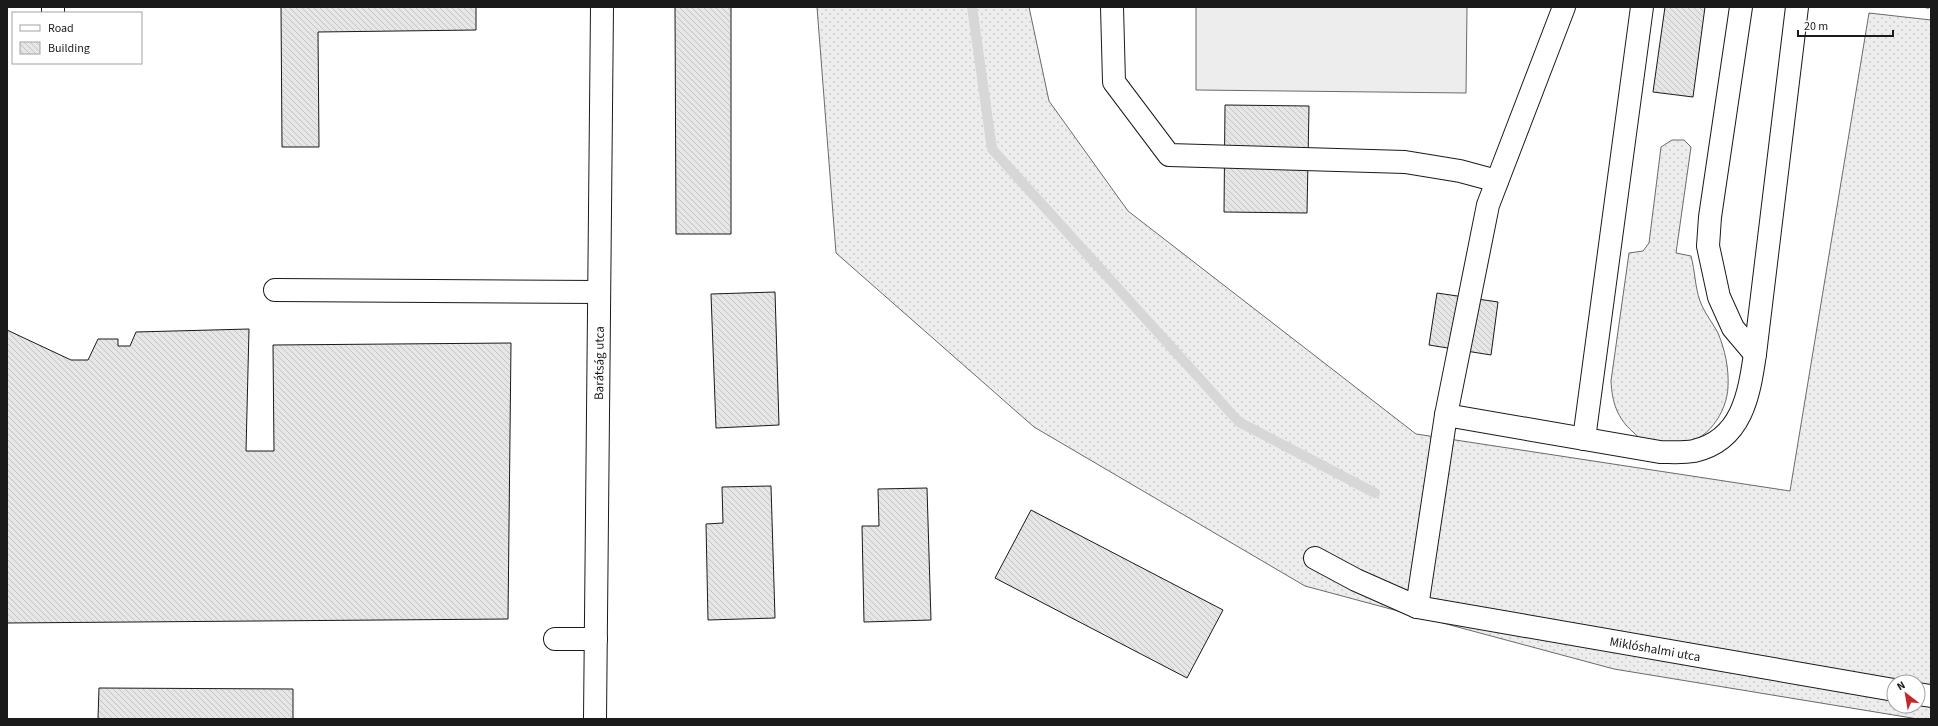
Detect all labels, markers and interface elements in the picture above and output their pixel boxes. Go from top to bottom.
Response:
legend [12,12,142,64]
scale bar [1798,12,1893,38]
text: 20 m [1804,18,1828,35]
text: Road [48,20,74,37]
text: Building [48,40,90,57]
street label: Barátság utca [590,326,609,400]
street label: Miklóshalmi utca [1608,633,1702,666]
north arrow [1886,674,1926,714]
text: N [1894,678,1908,694]

